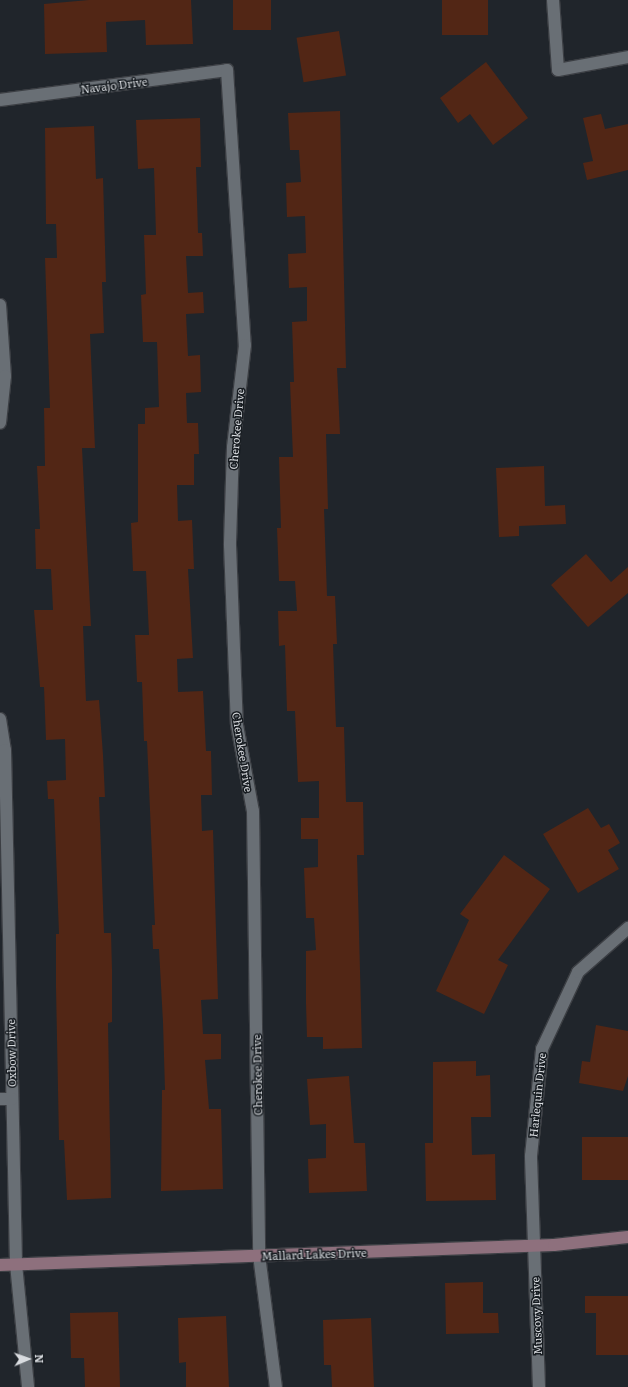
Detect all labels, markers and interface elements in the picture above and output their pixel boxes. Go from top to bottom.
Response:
street label: Navajo Drive [80,74,148,96]
street label: Cherokee Drive [226,388,246,470]
street label: Cherokee Drive [230,711,256,793]
street label: Oxbow Drive [4,1019,18,1087]
street label: Cherokee Drive [250,1034,264,1116]
street label: Harlequin Drive [526,1052,548,1138]
street label: Mallard Lakes Drive [261,1246,367,1262]
street label: Muscovy Drive [528,1277,544,1355]
north arrow [8,1339,48,1379]
text: N [32,1354,48,1363]

